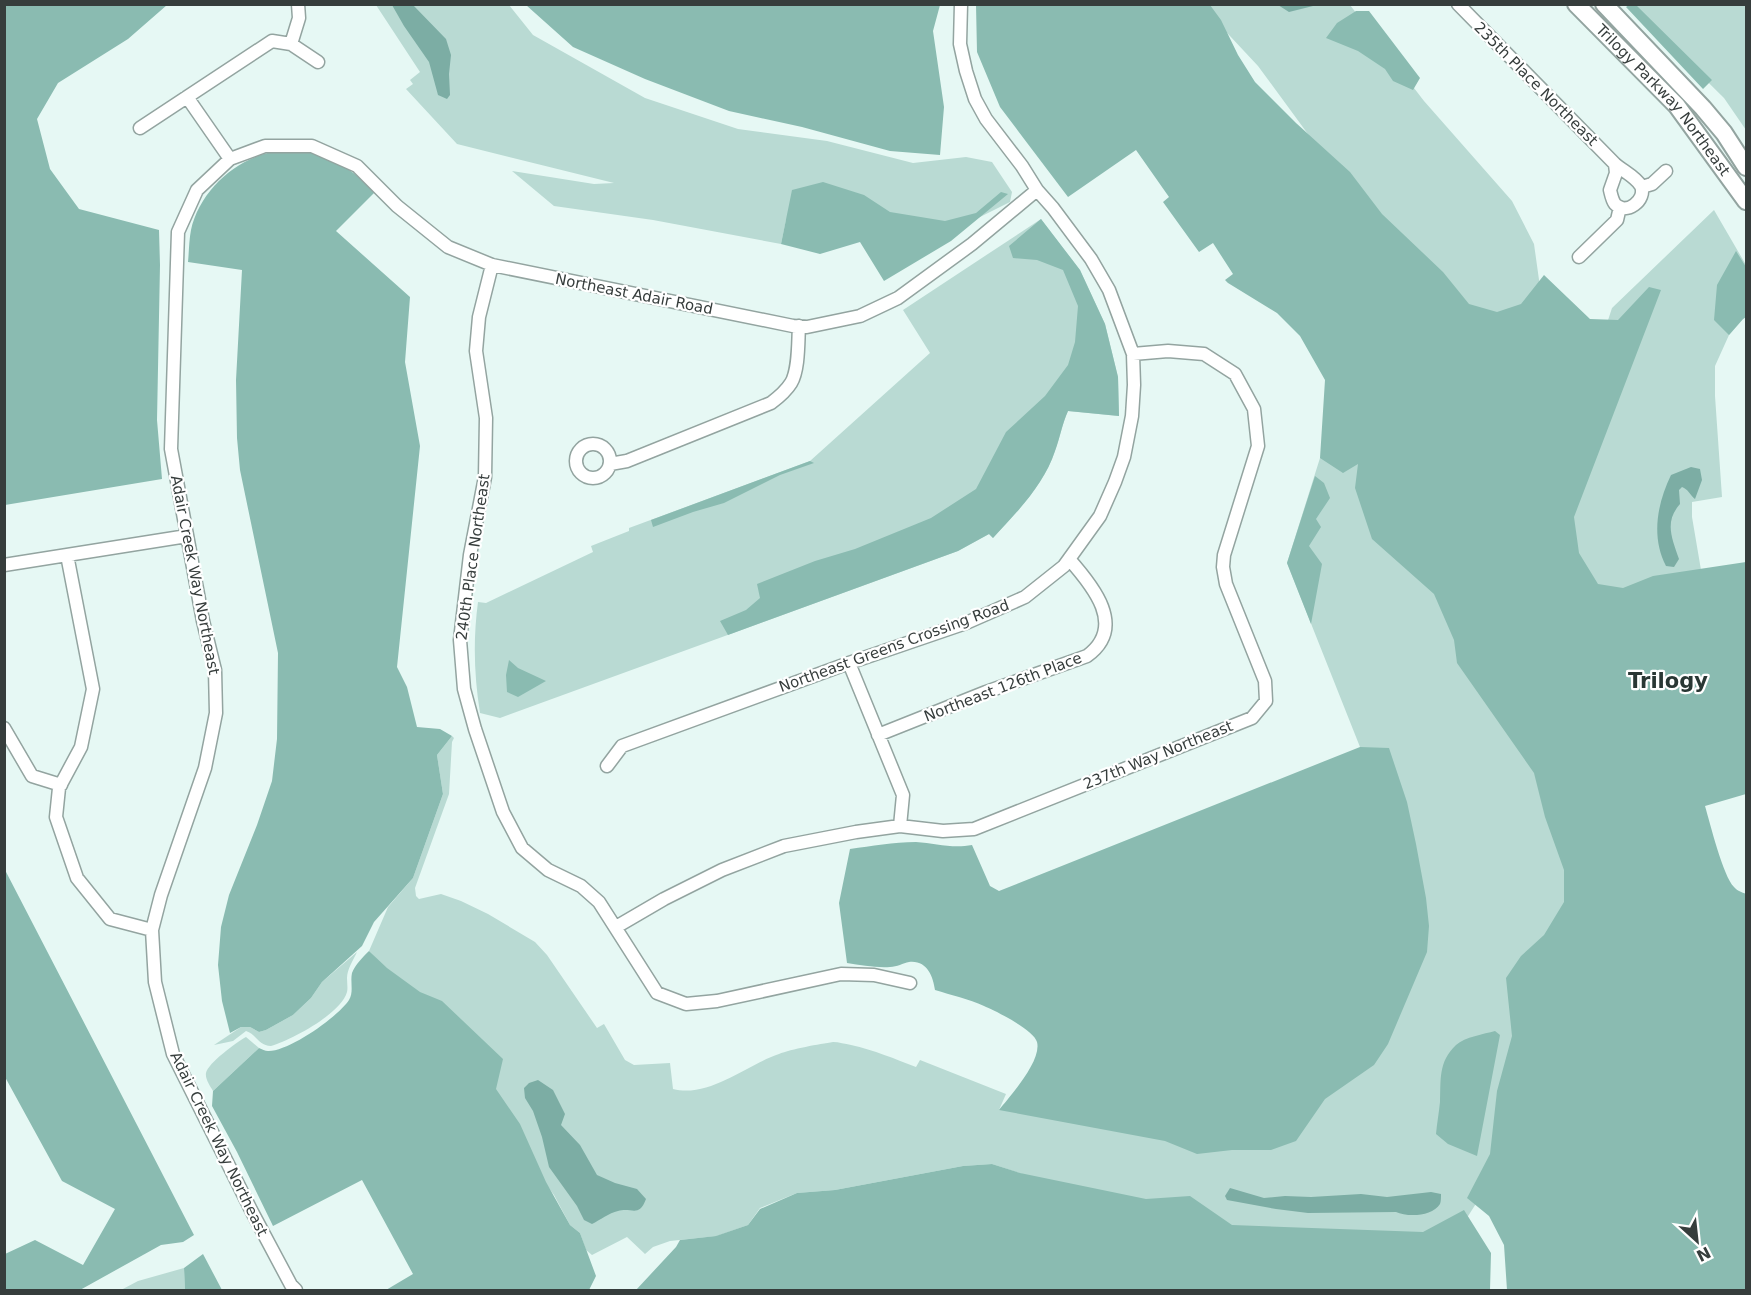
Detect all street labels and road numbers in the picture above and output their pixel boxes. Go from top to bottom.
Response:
street label: 235th Place Northeast [1470,18,1602,150]
street label: Trilogy Parkway Northeast [1592,20,1734,180]
street label: Northeast Adair Road [554,270,714,318]
street label: 240th Place Northeast [452,473,494,641]
street label: Adair Creek Way Northeast [167,474,223,676]
street label: Northeast Greens Crossing Road [776,596,1012,696]
street label: Northeast 126th Place [922,649,1084,725]
street label: 237th Way Northeast [1081,717,1235,793]
street label: Adair Creek Way Northeast [166,1049,272,1239]

